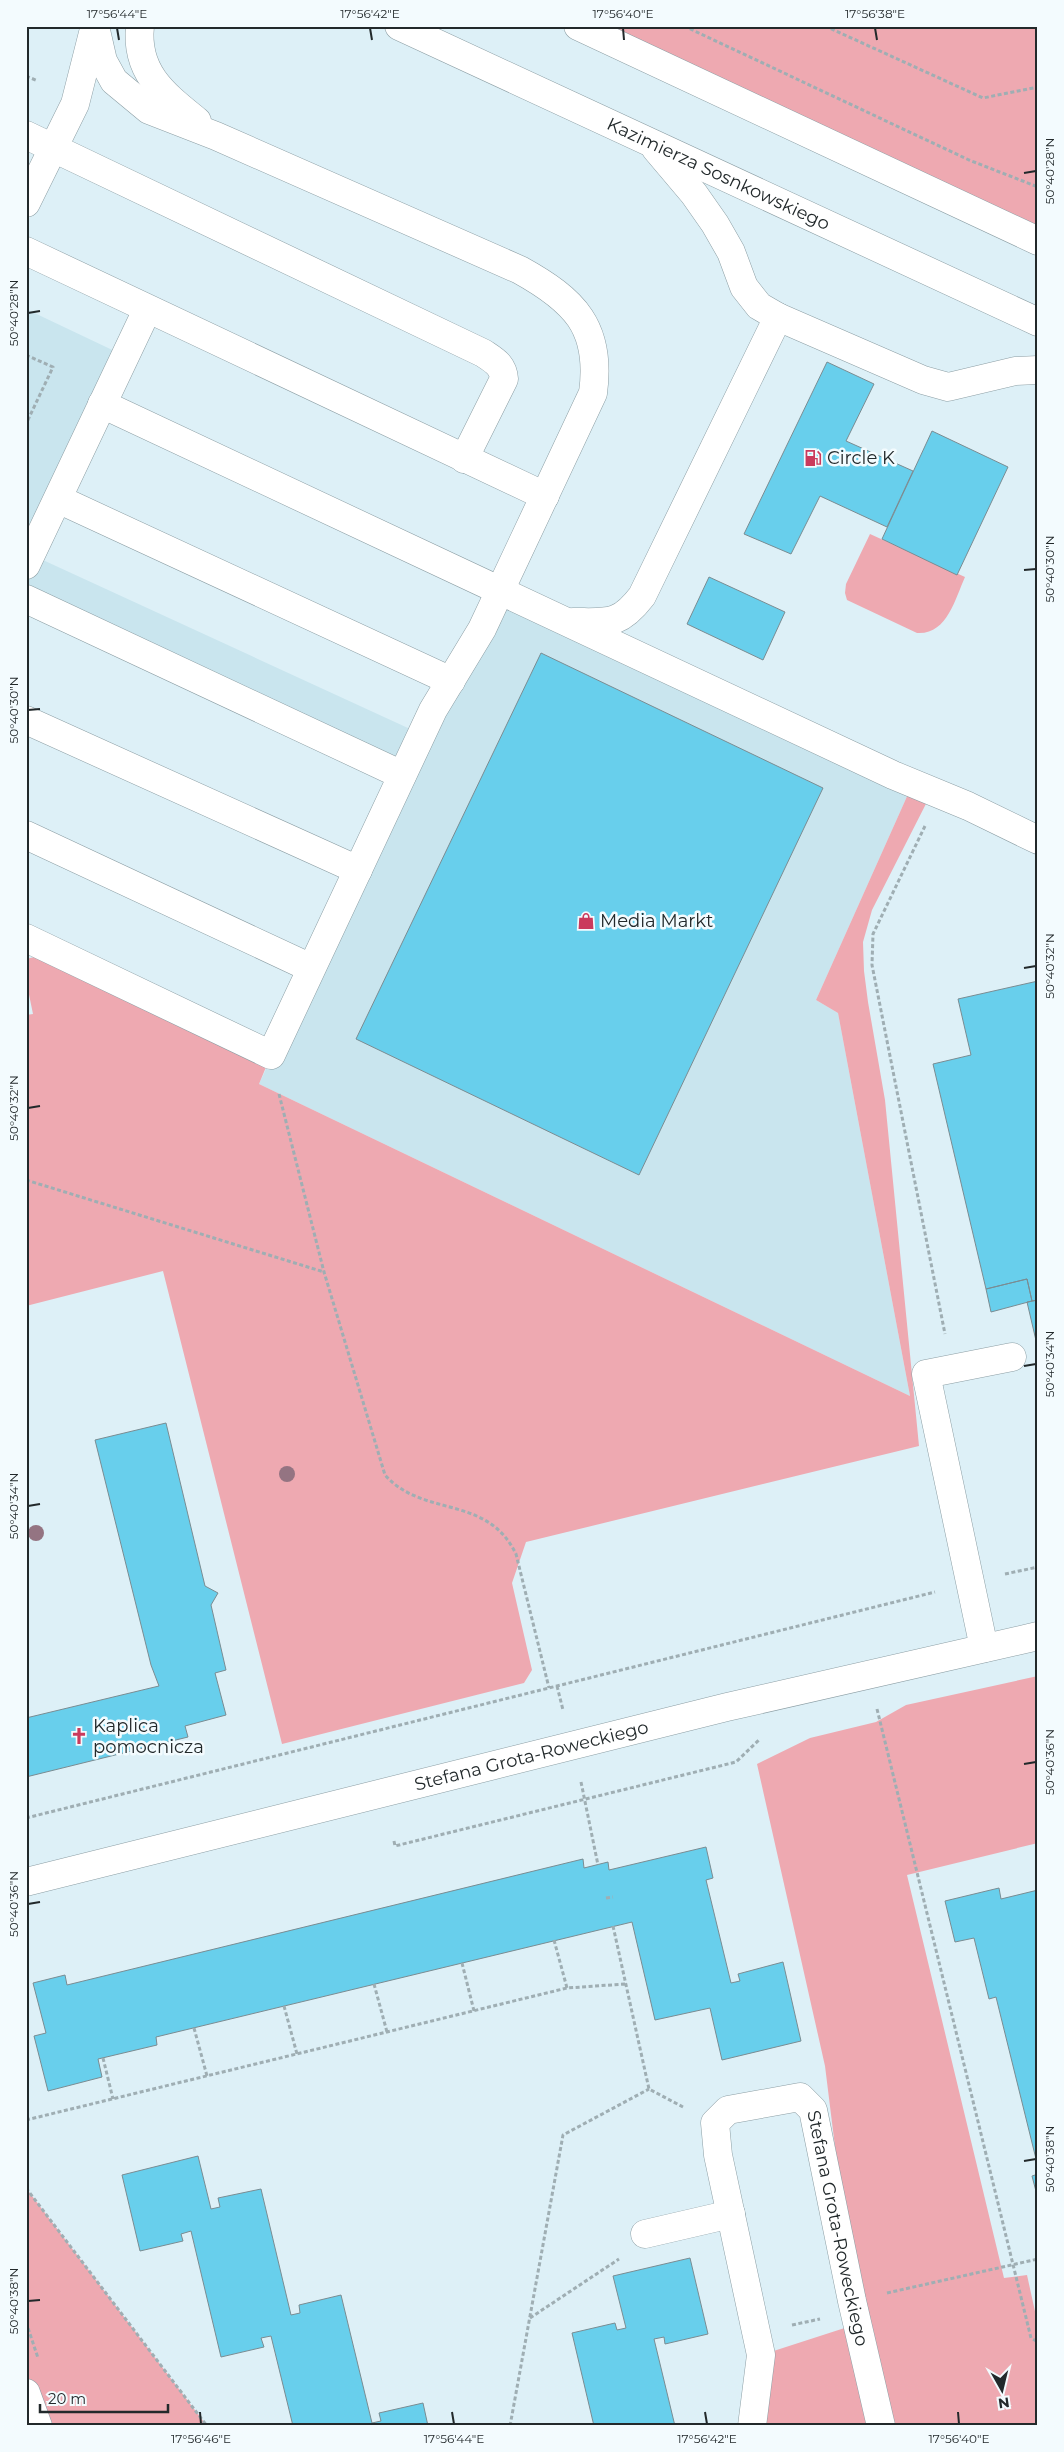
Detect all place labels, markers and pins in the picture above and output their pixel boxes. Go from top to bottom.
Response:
place label: Circle K [827,447,895,469]
fuel station icon: Circle K [803,448,823,468]
place label: Media Markt [600,910,713,932]
shop icon: Media Markt [576,911,596,931]
place label: Kaplica pomocnicza [93,1715,204,1758]
church icon: Kaplica pomocnicza [69,1726,89,1746]

